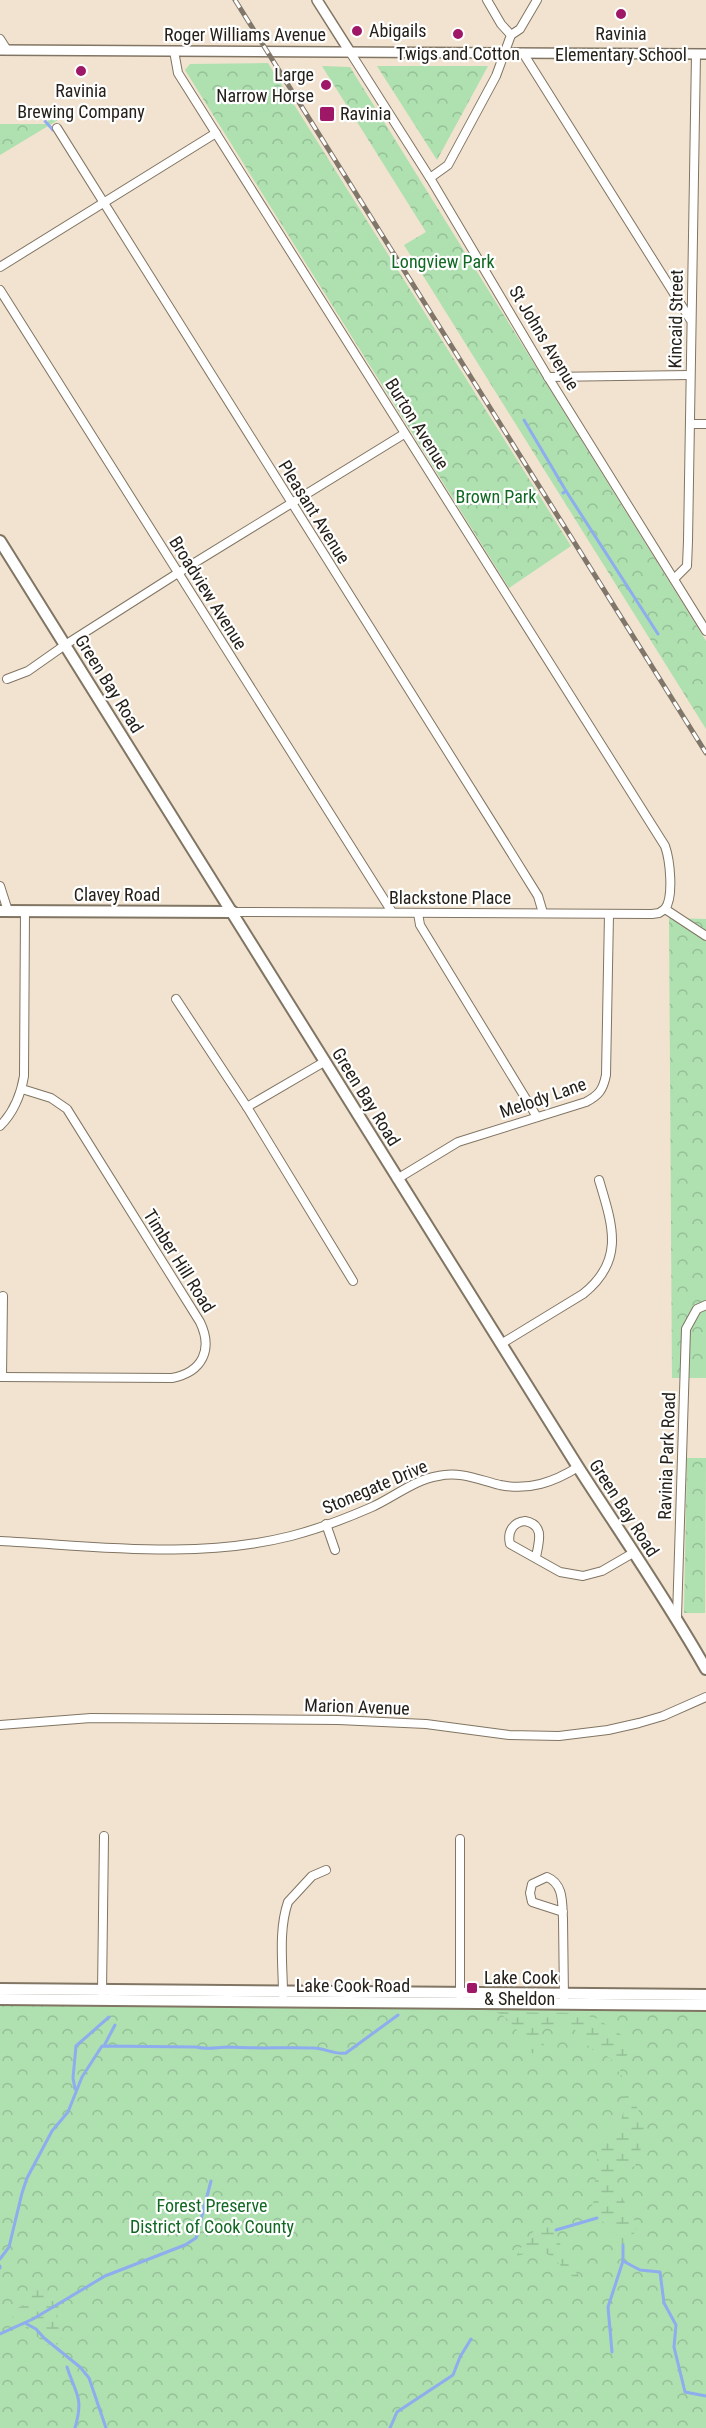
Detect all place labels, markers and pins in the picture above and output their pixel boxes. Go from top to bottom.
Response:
marker: Ravinia Elementary School [614,7,628,21]
place label: Abigails [369,20,426,41]
place label: Ravinia Elementary School [555,23,687,65]
marker: Abigails [350,24,364,38]
marker: Twigs and Cotton [451,27,465,41]
place label: Twigs and Cotton [396,43,520,64]
marker: Ravinia Brewing Company [74,64,88,78]
place label: Large Narrow Horse [216,64,314,106]
marker: Large Narrow Horse [319,78,333,92]
place label: Ravinia Brewing Company [17,80,145,122]
place label: Ravinia [340,103,391,124]
marker: Ravinia [318,105,336,123]
place label: Lake Cook & Sheldon [484,1967,558,2009]
marker: Lake Cook & Sheldon [465,1981,479,1995]

